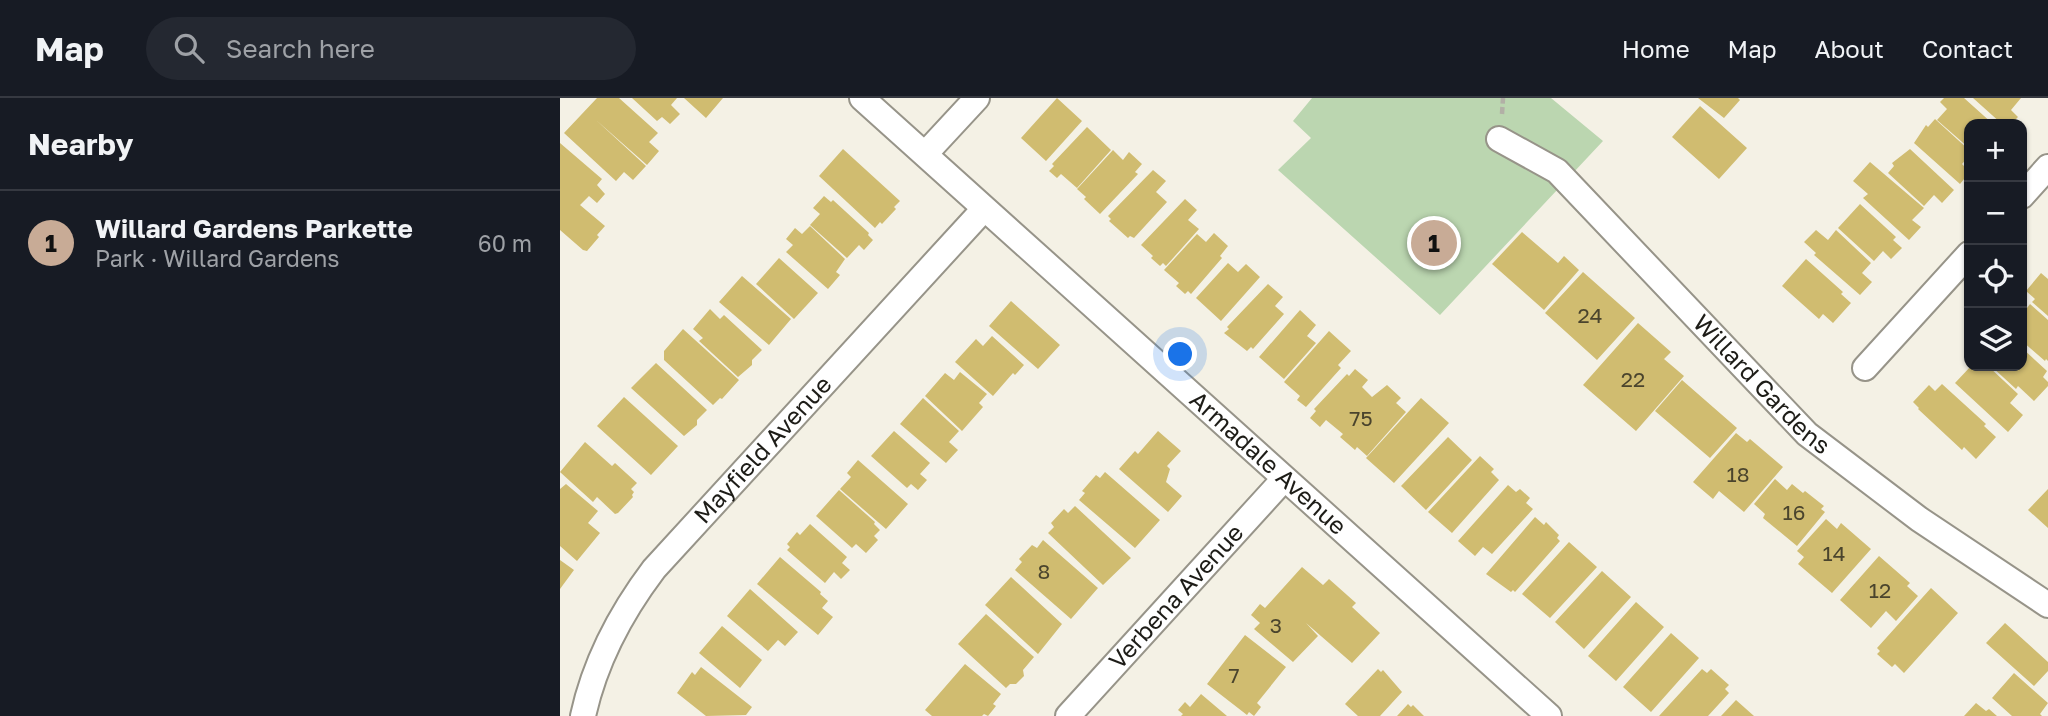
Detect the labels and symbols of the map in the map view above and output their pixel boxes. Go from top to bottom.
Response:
pin: 1 [1411,217,1457,269]
house number: 24 [1578,302,1603,328]
street label: Willard Gardens [1688,308,1837,459]
your location [1163,337,1197,371]
house number: 22 [1621,366,1645,392]
street label: Mayfield Avenue [687,369,837,529]
street label: Armadale Avenue [1185,384,1353,540]
house number: 75 [1349,405,1373,431]
house number: 18 [1727,461,1750,487]
house number: 16 [1783,499,1805,525]
street label: Verbena Avenue [1102,518,1249,674]
house number: 14 [1823,540,1846,566]
house number: 8 [1038,558,1050,584]
house number: 12 [1869,577,1891,603]
house number: 3 [1270,612,1282,638]
house number: 7 [1228,662,1240,688]

